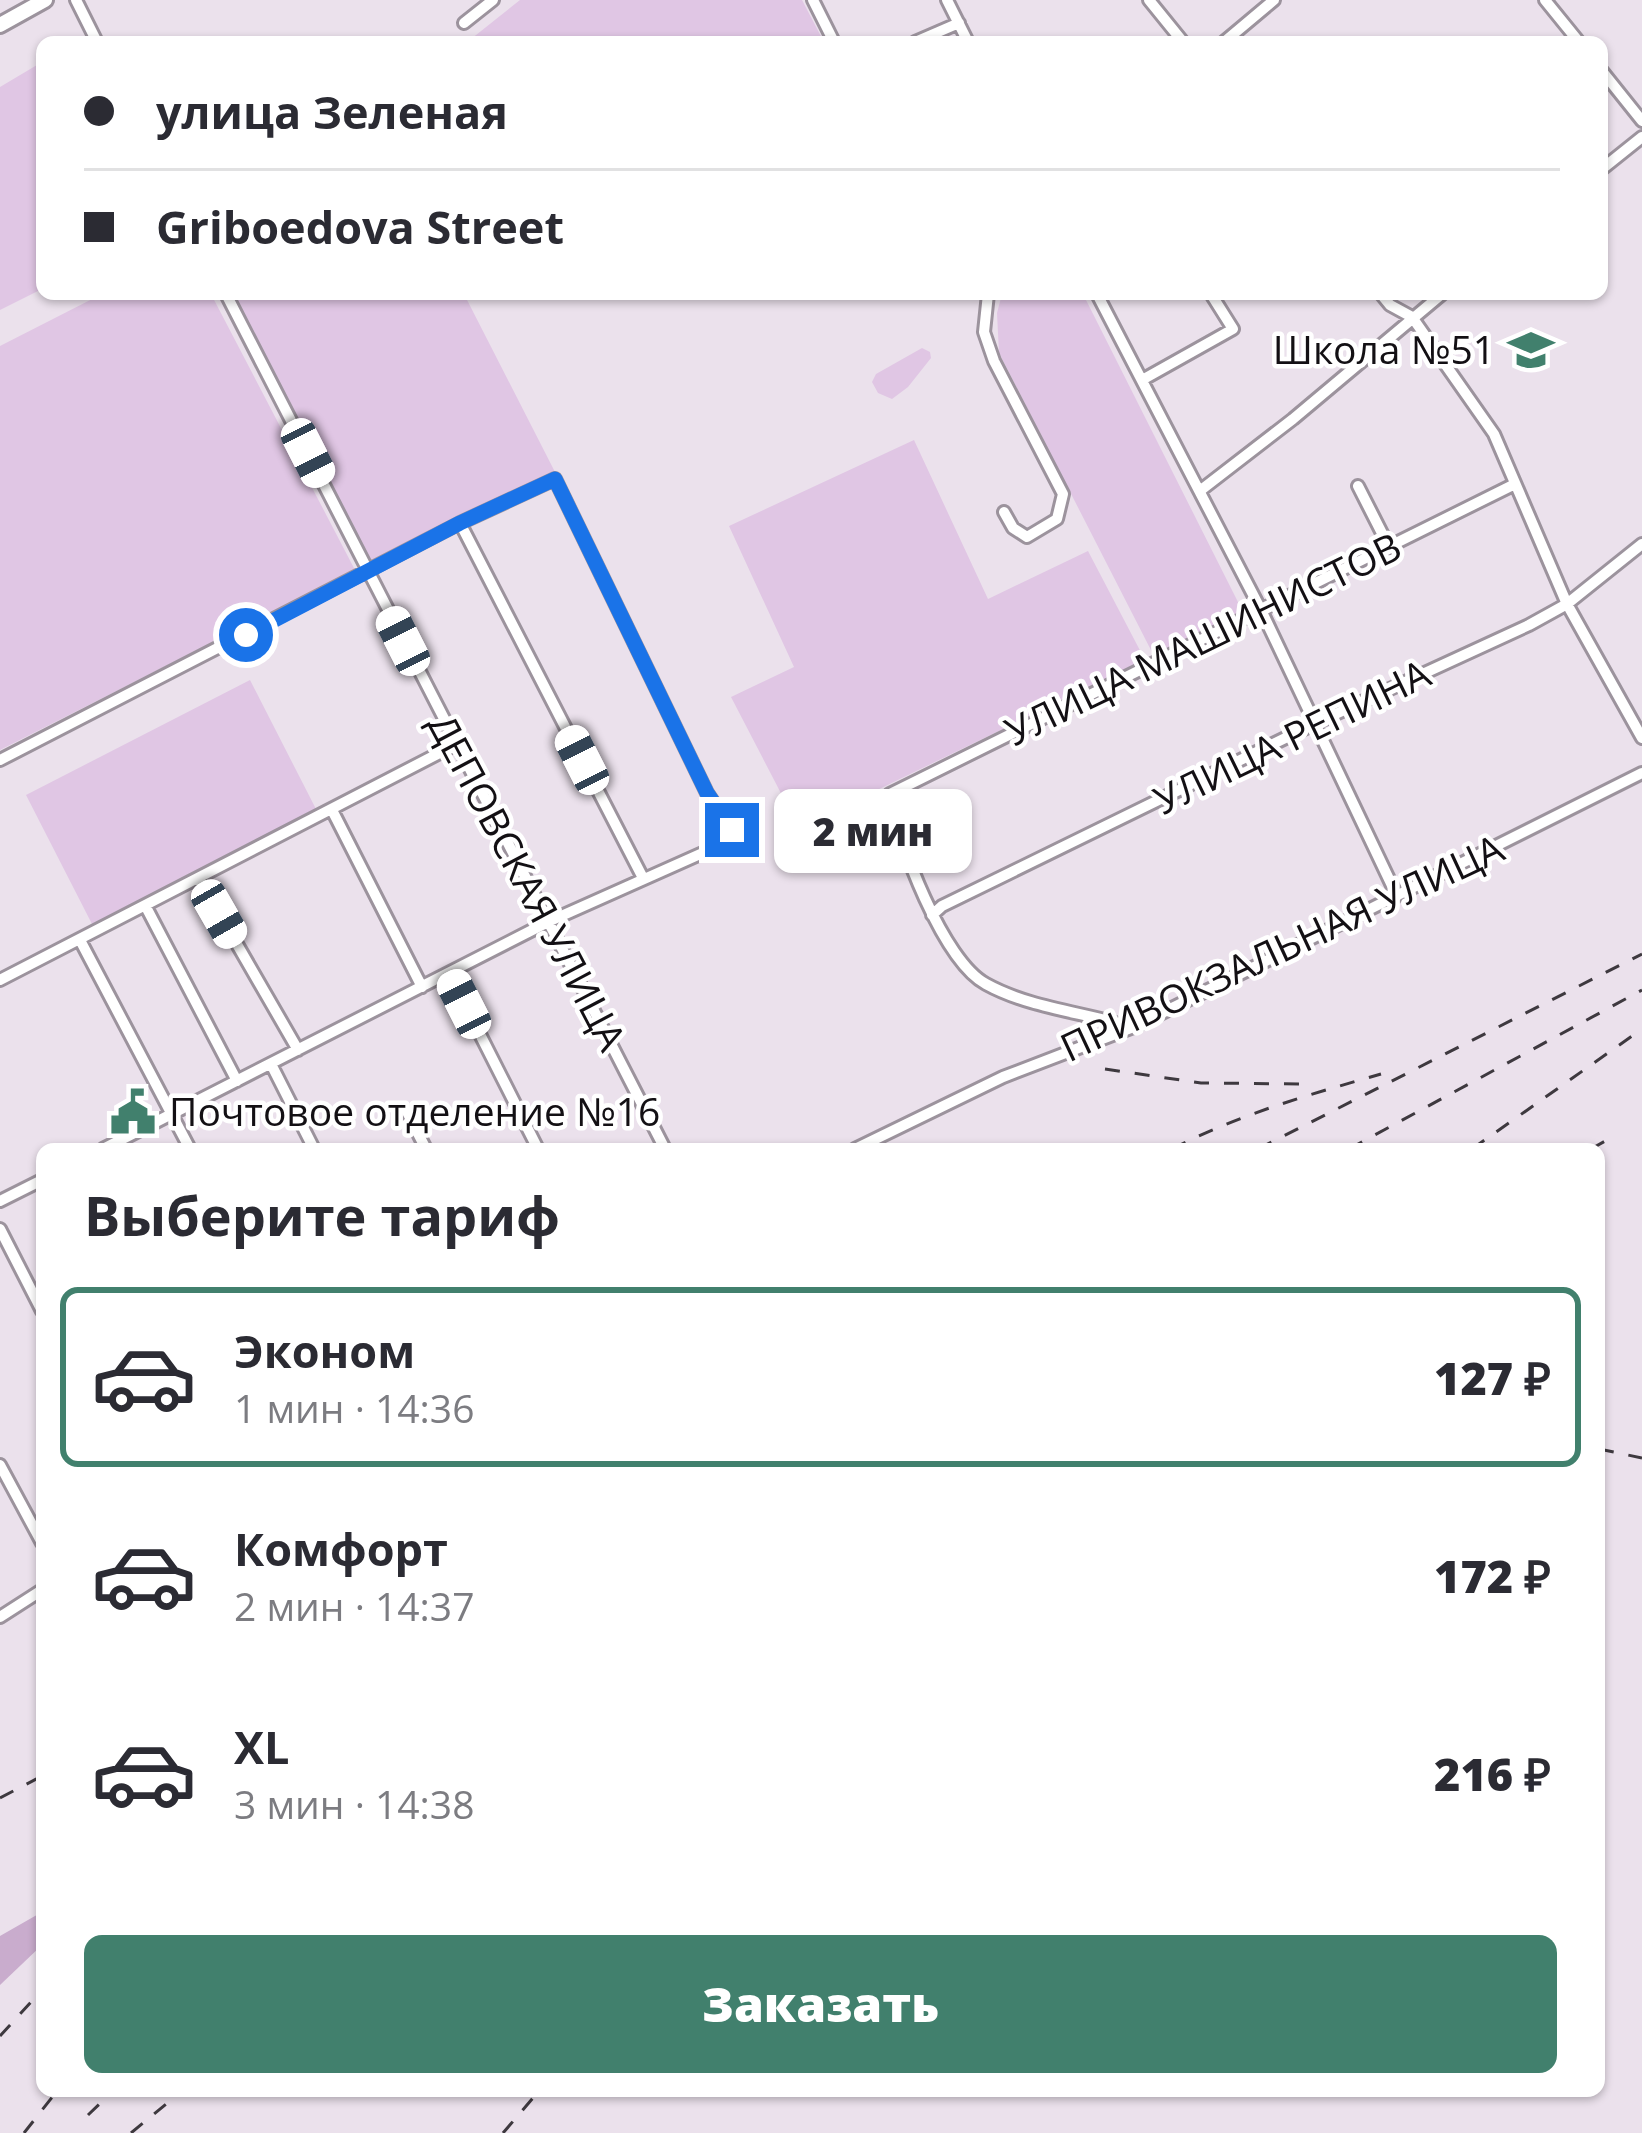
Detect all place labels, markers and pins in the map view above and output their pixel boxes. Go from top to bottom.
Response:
place label: Школа №51 [1273,322,1495,375]
school or university icon: Школа №51 [1506,325,1556,375]
place label: Почтовое отделение №16 [169,1084,660,1137]
public building icon: Почтовое отделение №16 [108,1087,158,1137]

